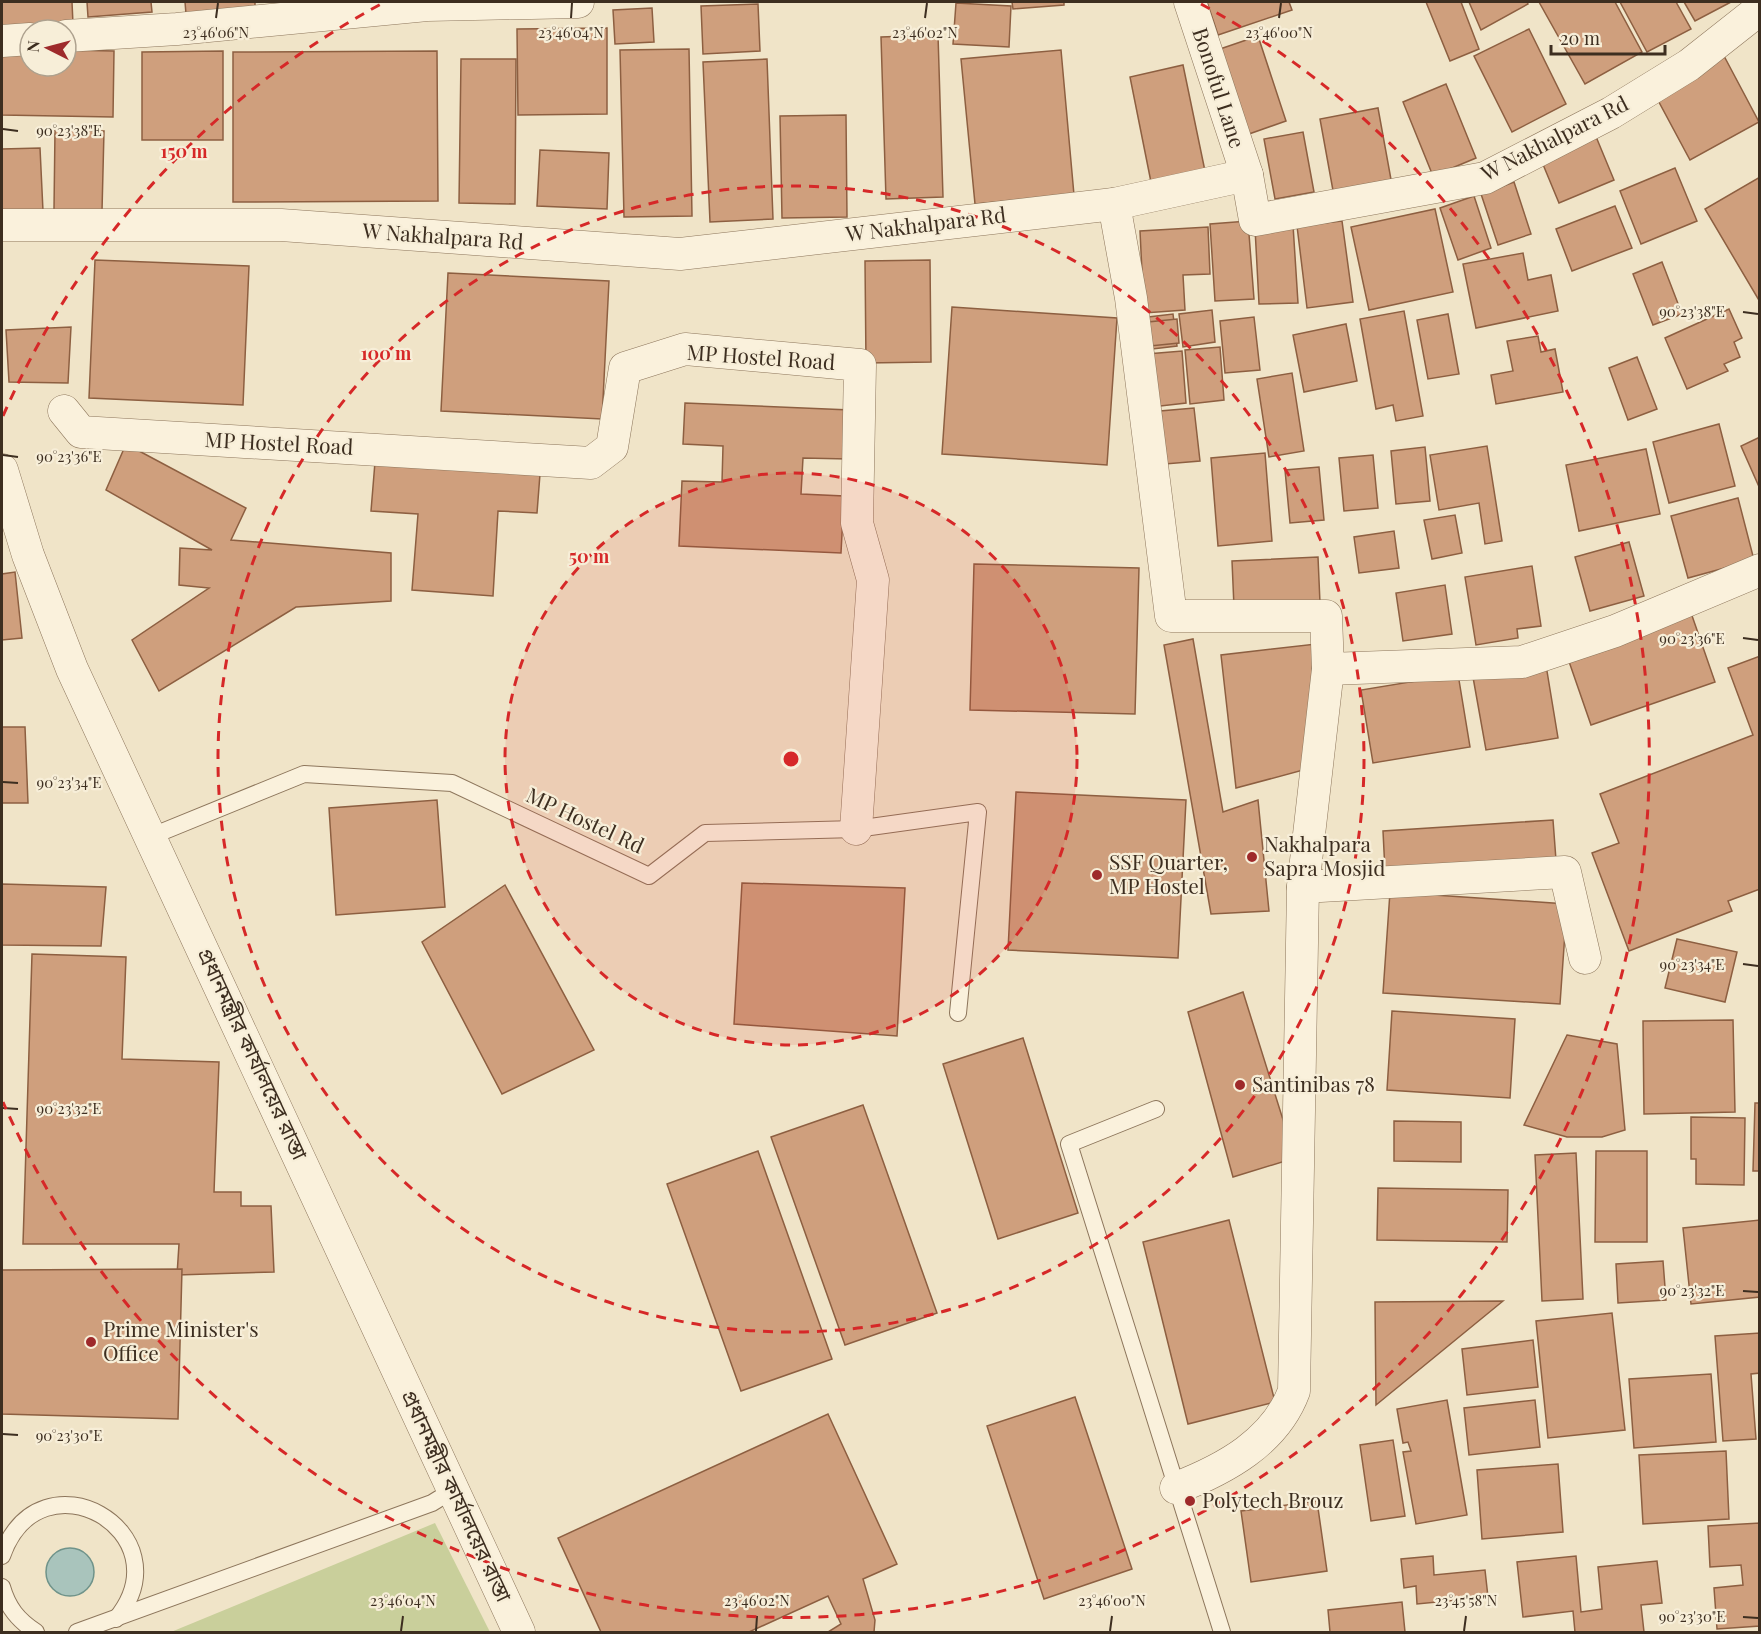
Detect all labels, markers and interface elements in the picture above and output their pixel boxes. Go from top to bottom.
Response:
north arrow [18,18,78,78]
scale bar [1551,18,1665,56]
text: 23°46'06"N [183,22,250,42]
text: 23°46'04"N [538,22,604,42]
text: 23°46'02"N [892,22,958,42]
text: 23°46'00"N [1245,22,1313,42]
street label: Bonoful Lane [1187,24,1253,151]
text: 20 m [1560,26,1600,50]
text: N [22,39,44,53]
street label: W Nakhalpara Rd [1475,88,1632,187]
text: 90°23'38"E [36,120,102,140]
text: 150 m [160,139,208,163]
street label: W Nakhalpara Rd [843,199,1008,247]
street label: W Nakhalpara Rd [361,215,525,255]
text: 90°23'38"E [1659,301,1725,321]
street label: MP Hostel Road [686,337,836,375]
text: 100 m [361,341,412,365]
street label: MP Hostel Road [204,424,354,460]
text: 90°23'36"E [36,446,102,466]
text: 50 m [569,544,610,568]
text: 90°23'36"E [1659,628,1725,648]
centre of rings [781,749,801,769]
text: 90°23'34"E [37,772,101,792]
street label: MP Hostel Rd [522,780,649,859]
place label: Nakhalpara Sapra Mosjid [1264,829,1386,881]
place label: SSF Quarter, MP Hostel [1109,847,1228,899]
marker: Nakhalpara Sapra Mosjid [1245,850,1259,864]
marker: SSF Quarter, MP Hostel [1090,868,1104,882]
street label: প্রধানমন্ত্রীর কার্যালয়ের রাস্তা [192,943,315,1164]
text: 90°23'34"E [1660,954,1724,974]
place label: Santinibas 78 [1252,1069,1375,1097]
marker: Santinibas 78 [1233,1078,1247,1092]
text: 90°23'32"E [37,1098,101,1118]
text: 90°23'32"E [1660,1280,1724,1300]
place label: Prime Minister's Office [103,1314,259,1366]
marker: Prime Minister's Office [84,1335,98,1349]
street label: প্রধানমন্ত্রীর কার্যালয়ের রাস্তা [396,1385,519,1606]
text: 90°23'30"E [36,1425,102,1445]
place label: Polytech Brouz [1202,1485,1343,1513]
marker: Polytech Brouz [1183,1494,1197,1508]
text: 23°46'04"N [370,1590,436,1610]
text: 23°46'02"N [724,1590,790,1610]
text: 23°46'00"N [1078,1590,1146,1610]
text: 23°45'58"N [1435,1590,1498,1610]
text: 90°23'30"E [1659,1606,1725,1626]

